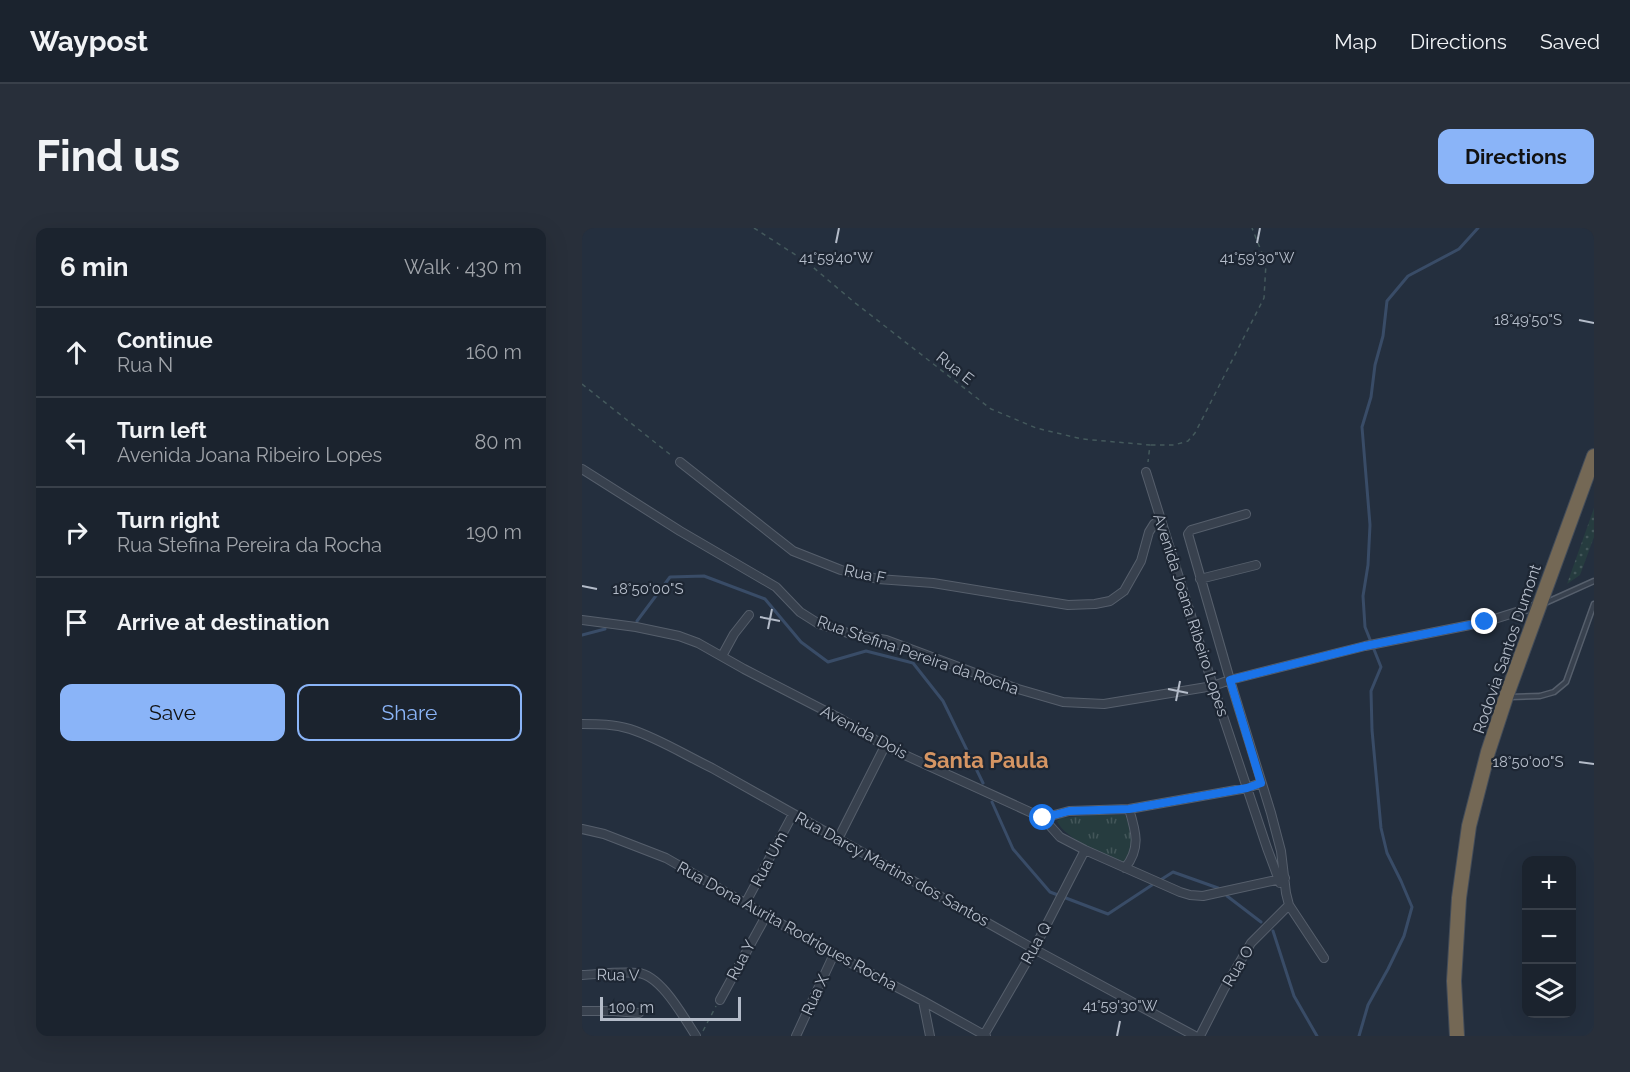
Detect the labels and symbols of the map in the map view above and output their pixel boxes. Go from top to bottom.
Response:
text: 41°59'40"W [799,249,873,267]
text: 41°59'30"W [1220,249,1295,267]
text: 18°49'50"S [1494,311,1562,329]
street label: Rua E [932,347,978,389]
street label: Avenida Joana Ribeiro Lopes [1149,511,1233,719]
street label: Rua F [842,560,888,588]
street label: Rodovia Santos Dumont [1469,561,1545,736]
text: 18°50'00"S [613,580,684,598]
route end [1471,608,1497,634]
street label: Rua Stefina Pereira da Rocha [815,612,1021,698]
street label: Avenida Dois [817,701,911,763]
district label: Santa Paula [923,747,1049,773]
text: 18°50'00"S [1493,753,1564,771]
route start [1029,804,1055,830]
street label: Rua Darcy Martins dos Santos [792,808,993,930]
street label: Rua Um [747,828,791,890]
street label: Rua Dona Aurita Rodrigues Rocha [674,857,900,995]
street label: Rua Q [1017,919,1055,967]
street label: Rua Y [723,936,760,983]
street label: Rua O [1218,942,1258,990]
street label: Rua V [596,965,640,985]
street label: Rua X [797,971,833,1018]
scale bar [600,994,741,1022]
text: 41°59'30"W [1083,997,1158,1015]

